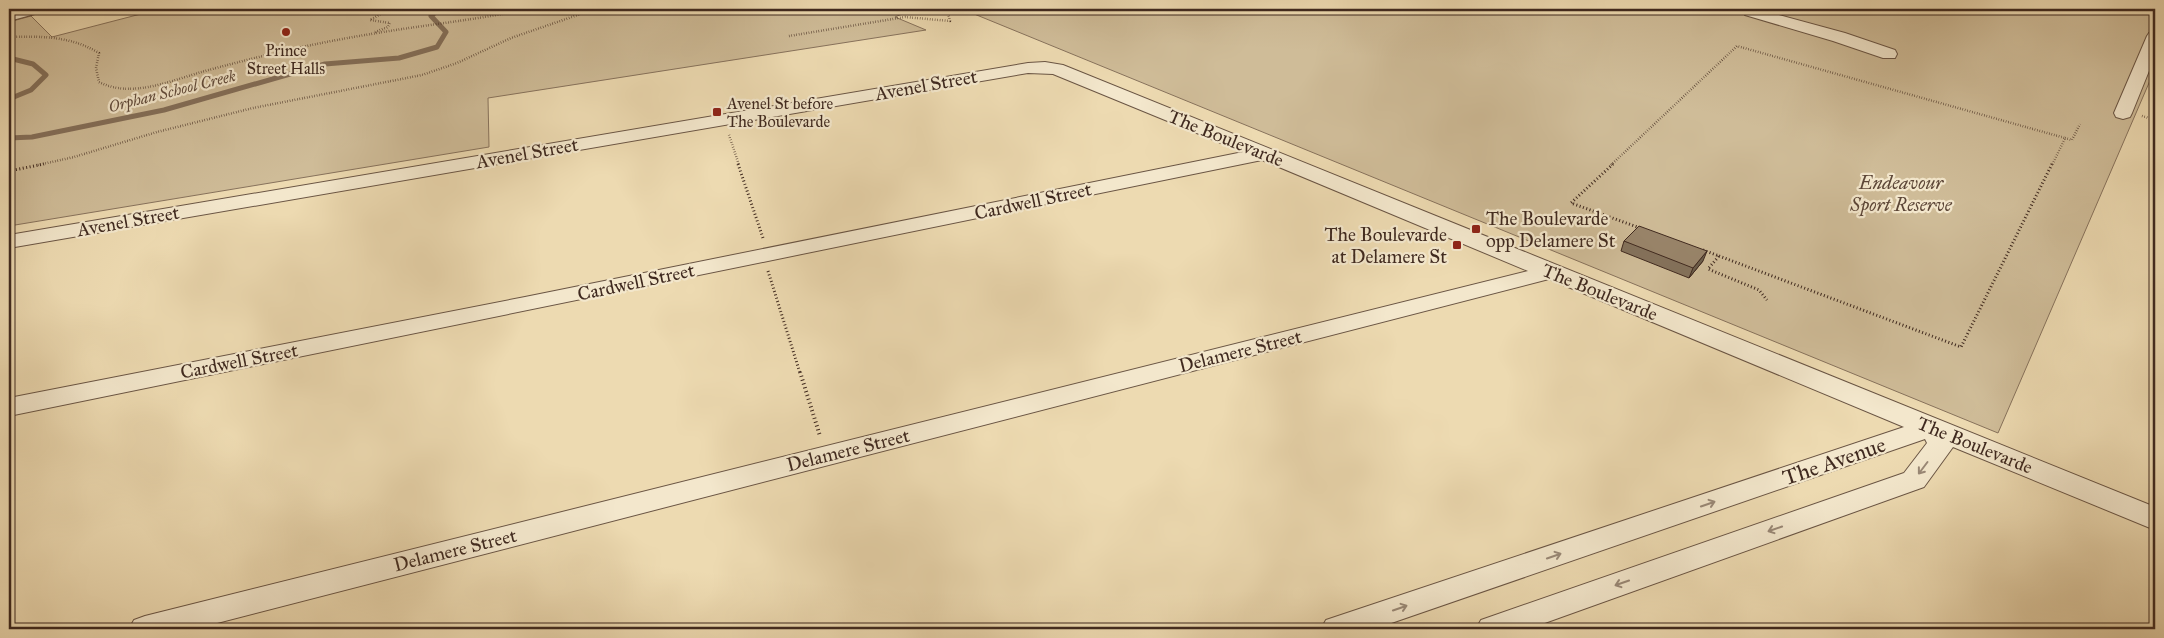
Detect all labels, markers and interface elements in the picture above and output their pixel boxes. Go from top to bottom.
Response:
marker: Prince Street Halls [280,26,292,38]
place label: Prince Street Halls [247,41,325,78]
street label: Avenel Street [872,65,979,105]
water label: Orphan School Creek [106,66,238,117]
place label: Avenel St before The Boulevarde [726,94,833,131]
street label: The Boulevarde [1165,104,1287,172]
marker: Avenel St before The Boulevarde [711,106,723,118]
street label: Avenel Street [473,133,580,173]
park label: Endeavour Sport Reserve [1849,171,1953,217]
street label: Cardwell Street [972,177,1094,225]
street label: Avenel Street [74,201,181,241]
place label: The Boulevarde opp Delamere St [1486,207,1616,252]
place label: The Boulevarde at Delamere St [1325,223,1447,268]
marker: The Boulevarde opp Delamere St [1470,223,1482,235]
marker: The Boulevarde at Delamere St [1451,239,1463,251]
street label: Cardwell Street [575,258,697,306]
street label: The Boulevarde [1539,258,1661,326]
street label: Delamere Street [1176,325,1304,377]
street label: Cardwell Street [178,338,300,384]
street label: The Boulevarde [1914,411,2036,479]
street label: Delamere Street [784,424,912,476]
street label: The Avenue [1779,431,1889,491]
one-way arrow [1918,461,1929,474]
one-way arrow [1699,498,1715,508]
street label: Delamere Street [391,524,519,576]
one-way arrow [1768,525,1783,534]
one-way arrow [1545,551,1561,560]
one-way arrow [1615,579,1630,588]
one-way arrow [1391,603,1407,612]

